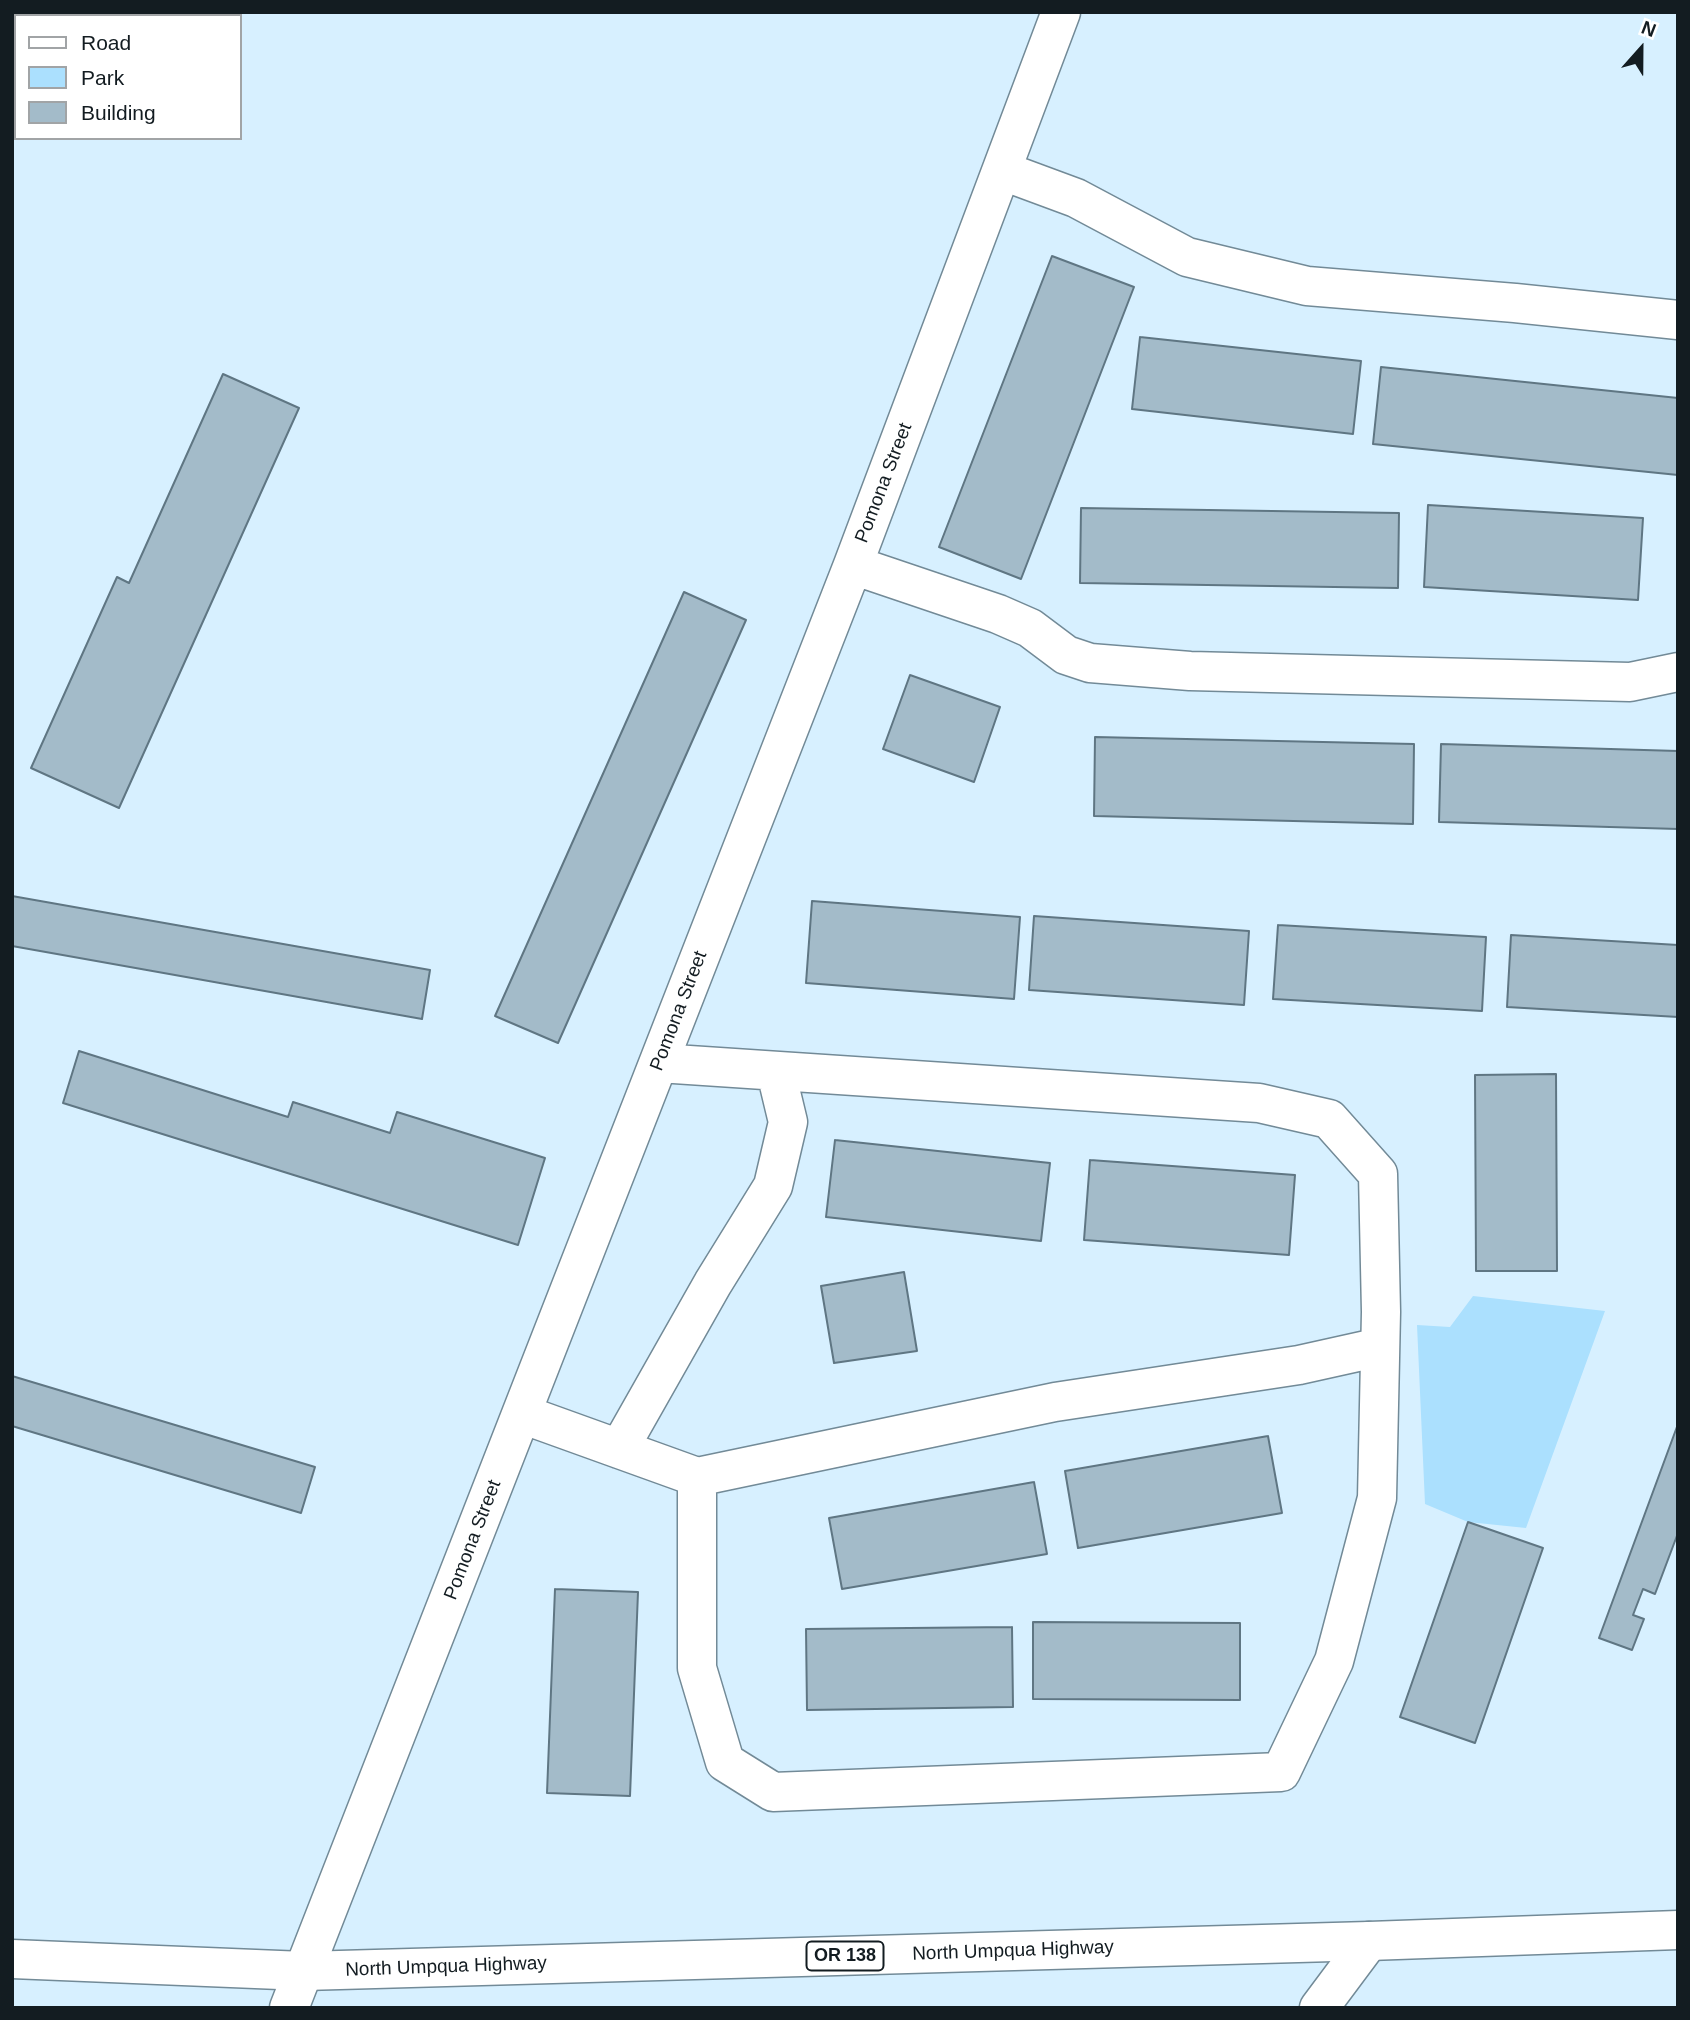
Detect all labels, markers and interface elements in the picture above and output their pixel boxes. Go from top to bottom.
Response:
legend [14,14,242,140]
north arrow [1606,14,1676,84]
text: N [1639,17,1659,41]
text: Road [81,31,131,54]
text: Park [81,66,124,89]
text: Building [81,101,156,124]
street label: Pomona Street [851,420,917,546]
street label: Pomona Street [646,948,712,1074]
street label: Pomona Street [440,1477,506,1603]
street label: North Umpqua Highway [912,1936,1114,1966]
road number: OR 138 [806,1942,884,1970]
street label: North Umpqua Highway [345,1952,547,1982]

